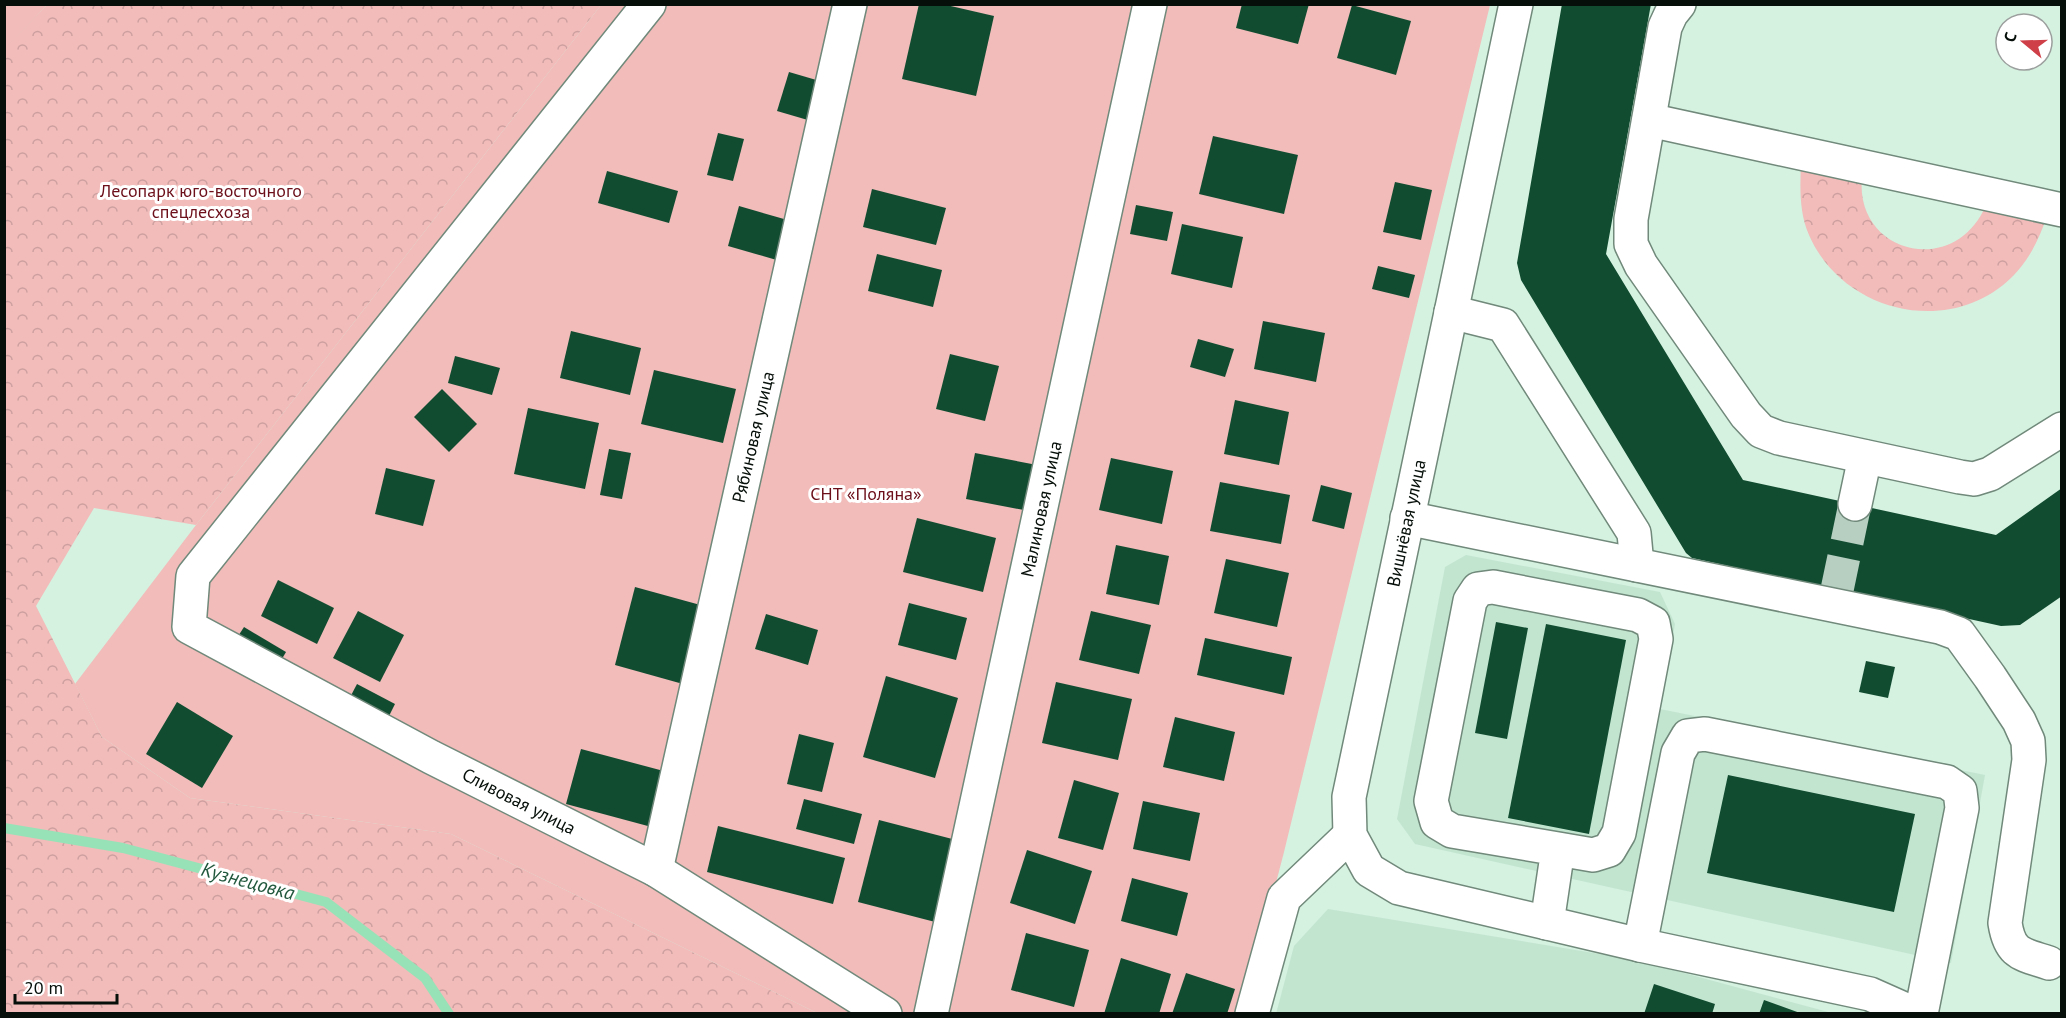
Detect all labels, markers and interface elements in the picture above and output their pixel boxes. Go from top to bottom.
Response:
north arrow [1994,12,2054,72]
text: С [1999,30,2021,45]
park label: Лесопарк юго-восточного спецлесхоза [99,179,302,223]
street label: Рябиновая улица [727,369,779,505]
street label: Малиновая улица [1015,439,1067,579]
street label: Вишнёвая улица [1381,457,1431,589]
park label: СНТ «Поляна» [810,482,922,505]
street label: Сливовая улица [458,763,580,839]
water label: Кузнецовка [198,856,298,906]
scale bar [15,967,117,1005]
text: 20 m [24,976,63,999]

